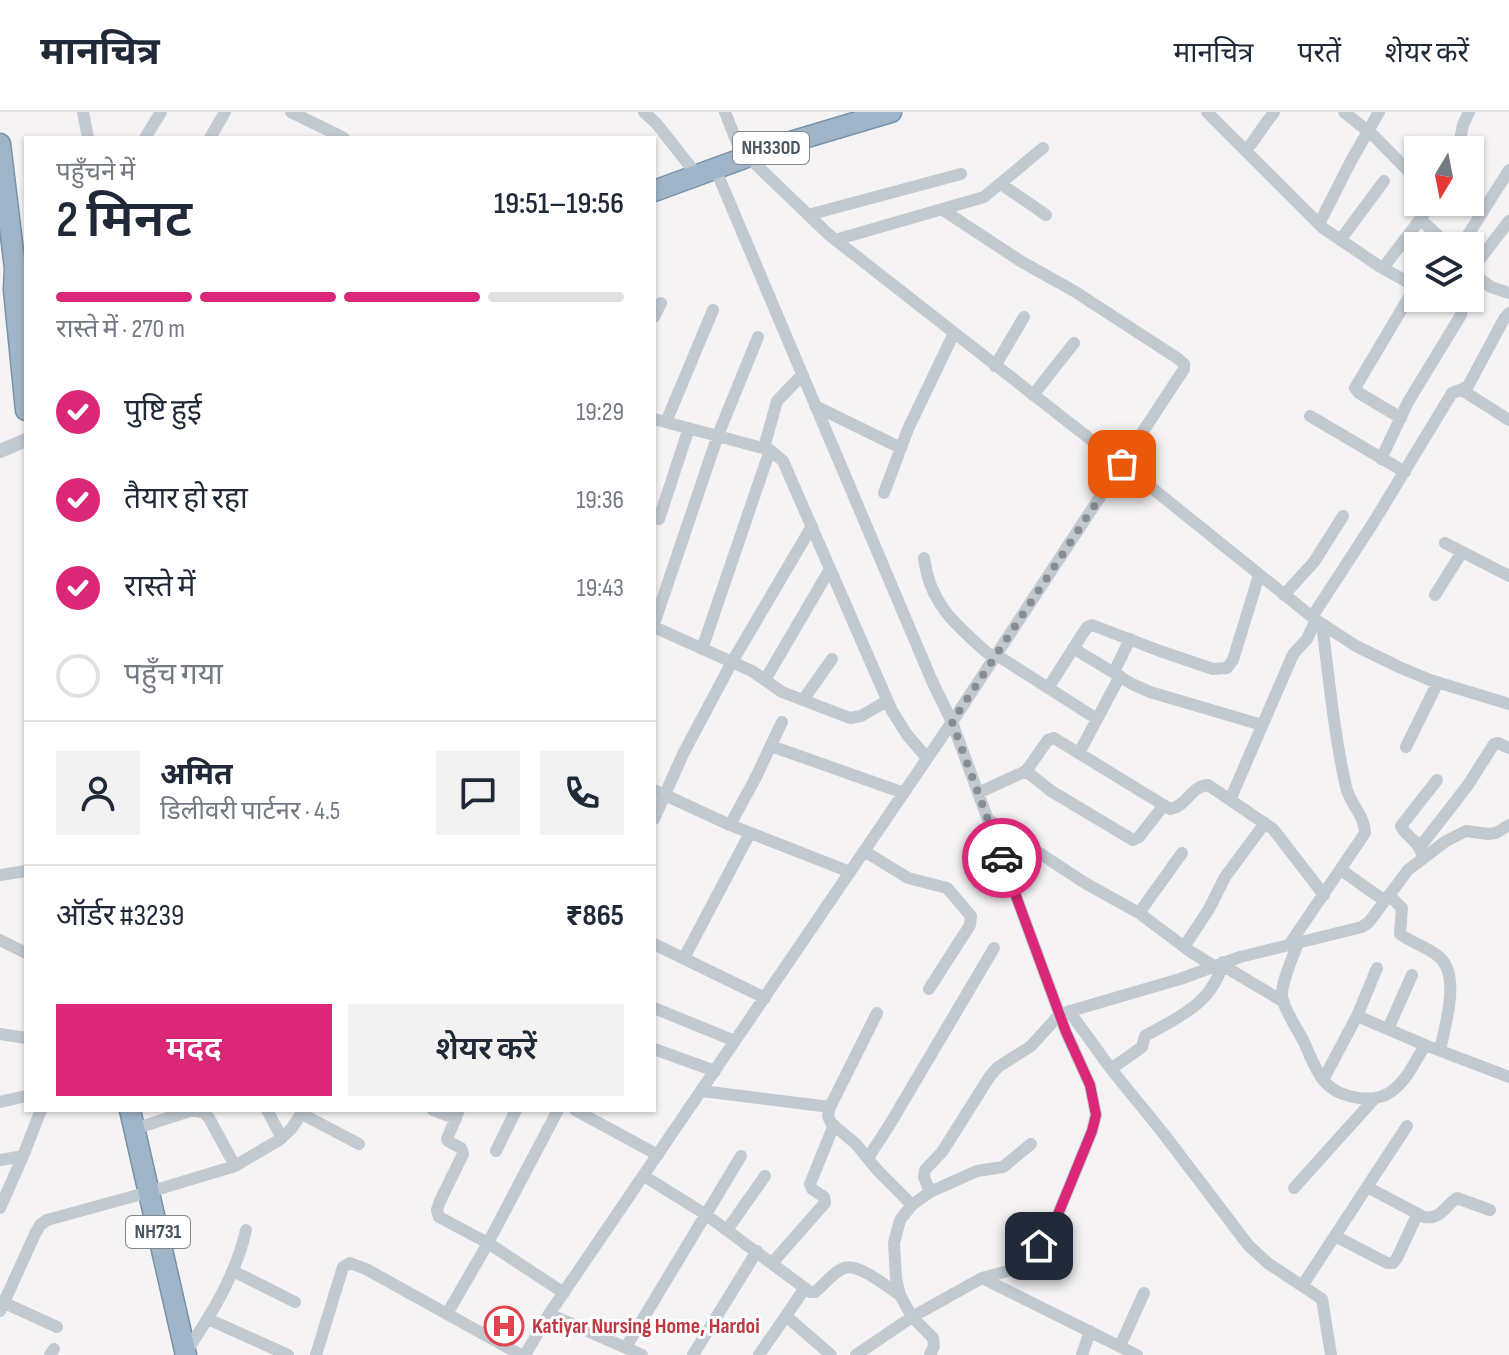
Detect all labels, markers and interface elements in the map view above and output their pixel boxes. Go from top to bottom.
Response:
text: मानचित्र [40,30,160,75]
text: मानचित्र [1174,37,1254,70]
text: परतें [1298,37,1341,70]
text: शेयर करें [1385,37,1469,70]
road number: NH330D [733,132,809,164]
north arrow [1404,136,1484,216]
map controls [1404,136,1484,312]
text: पहुँचने में [56,157,135,188]
text: 19:51–19:56 [494,186,624,222]
text: 2 मिनट [56,189,192,252]
button: layers [1404,232,1484,312]
text: रास्ते में · 270 m [56,314,185,345]
icon: check [56,390,100,434]
text: पुष्टि हुई [124,393,202,429]
text: 19:29 [576,397,624,428]
pin [1088,430,1156,498]
icon: bag [1100,442,1144,486]
icon: check [56,478,100,522]
text: तैयार हो रहा [124,481,248,517]
text: 19:36 [576,485,624,516]
icon: check [56,566,100,610]
text: रास्ते में [124,569,196,605]
text: 19:43 [577,573,624,604]
text: पहुँच गया [124,657,223,693]
button: person [56,751,140,835]
button: chat [436,751,520,835]
button: phone [540,751,624,835]
text: अमित [160,757,233,793]
text: डिलीवरी पार्टनर · 4.5 [160,796,340,827]
courier [962,818,1042,898]
icon: car [980,836,1024,880]
text: ऑर्डर #3239 [56,898,184,934]
text: ₹865 [565,898,624,934]
button: मदद [56,1004,332,1096]
button: शेयर करें [348,1004,624,1096]
pin [1005,1212,1073,1280]
road number: NH731 [126,1216,190,1248]
icon: home [1017,1224,1061,1268]
hospital icon: Katiyar Nursing Home, Hardoi [483,1305,525,1347]
place label: Katiyar Nursing Home, Hardoi [532,1313,760,1340]

